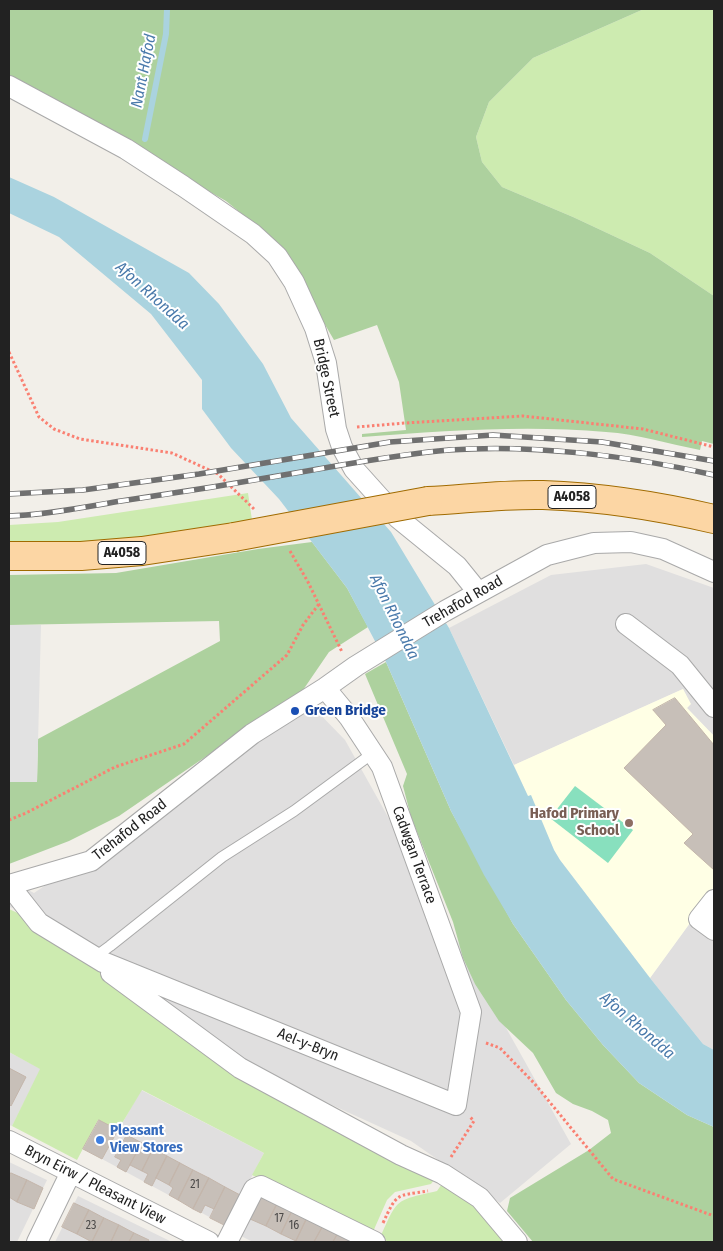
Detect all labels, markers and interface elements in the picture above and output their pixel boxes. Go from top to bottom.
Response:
water label: Nant Hafod [127,32,161,110]
water label: Afon Rhondda [111,258,193,334]
street label: Bridge Street [309,337,343,419]
road number: A4058 [548,486,596,508]
road number: A4058 [98,542,146,564]
water label: Afon Rhondda [365,571,423,663]
street label: Trehafod Road [420,572,506,632]
place label: Green Bridge [305,702,386,720]
marker: Green Bridge [289,705,301,717]
street label: Trehafod Road [89,796,171,864]
street label: Cadwgan Terrace [388,804,440,906]
place label: Hafod Primary School [530,805,619,840]
marker: Hafod Primary School [623,817,635,829]
water label: Afon Rhondda [596,988,678,1064]
street label: Ael-y-Bryn [275,1025,341,1065]
place label: Pleasant View Stores [110,1122,183,1157]
marker: Pleasant View Stores [94,1134,106,1146]
street label: Bryn Eirw / Pleasant View [21,1142,169,1228]
house number: 21 [190,1178,200,1192]
house number: 17 [274,1212,284,1226]
house number: 23 [86,1219,96,1233]
house number: 16 [289,1219,299,1233]

